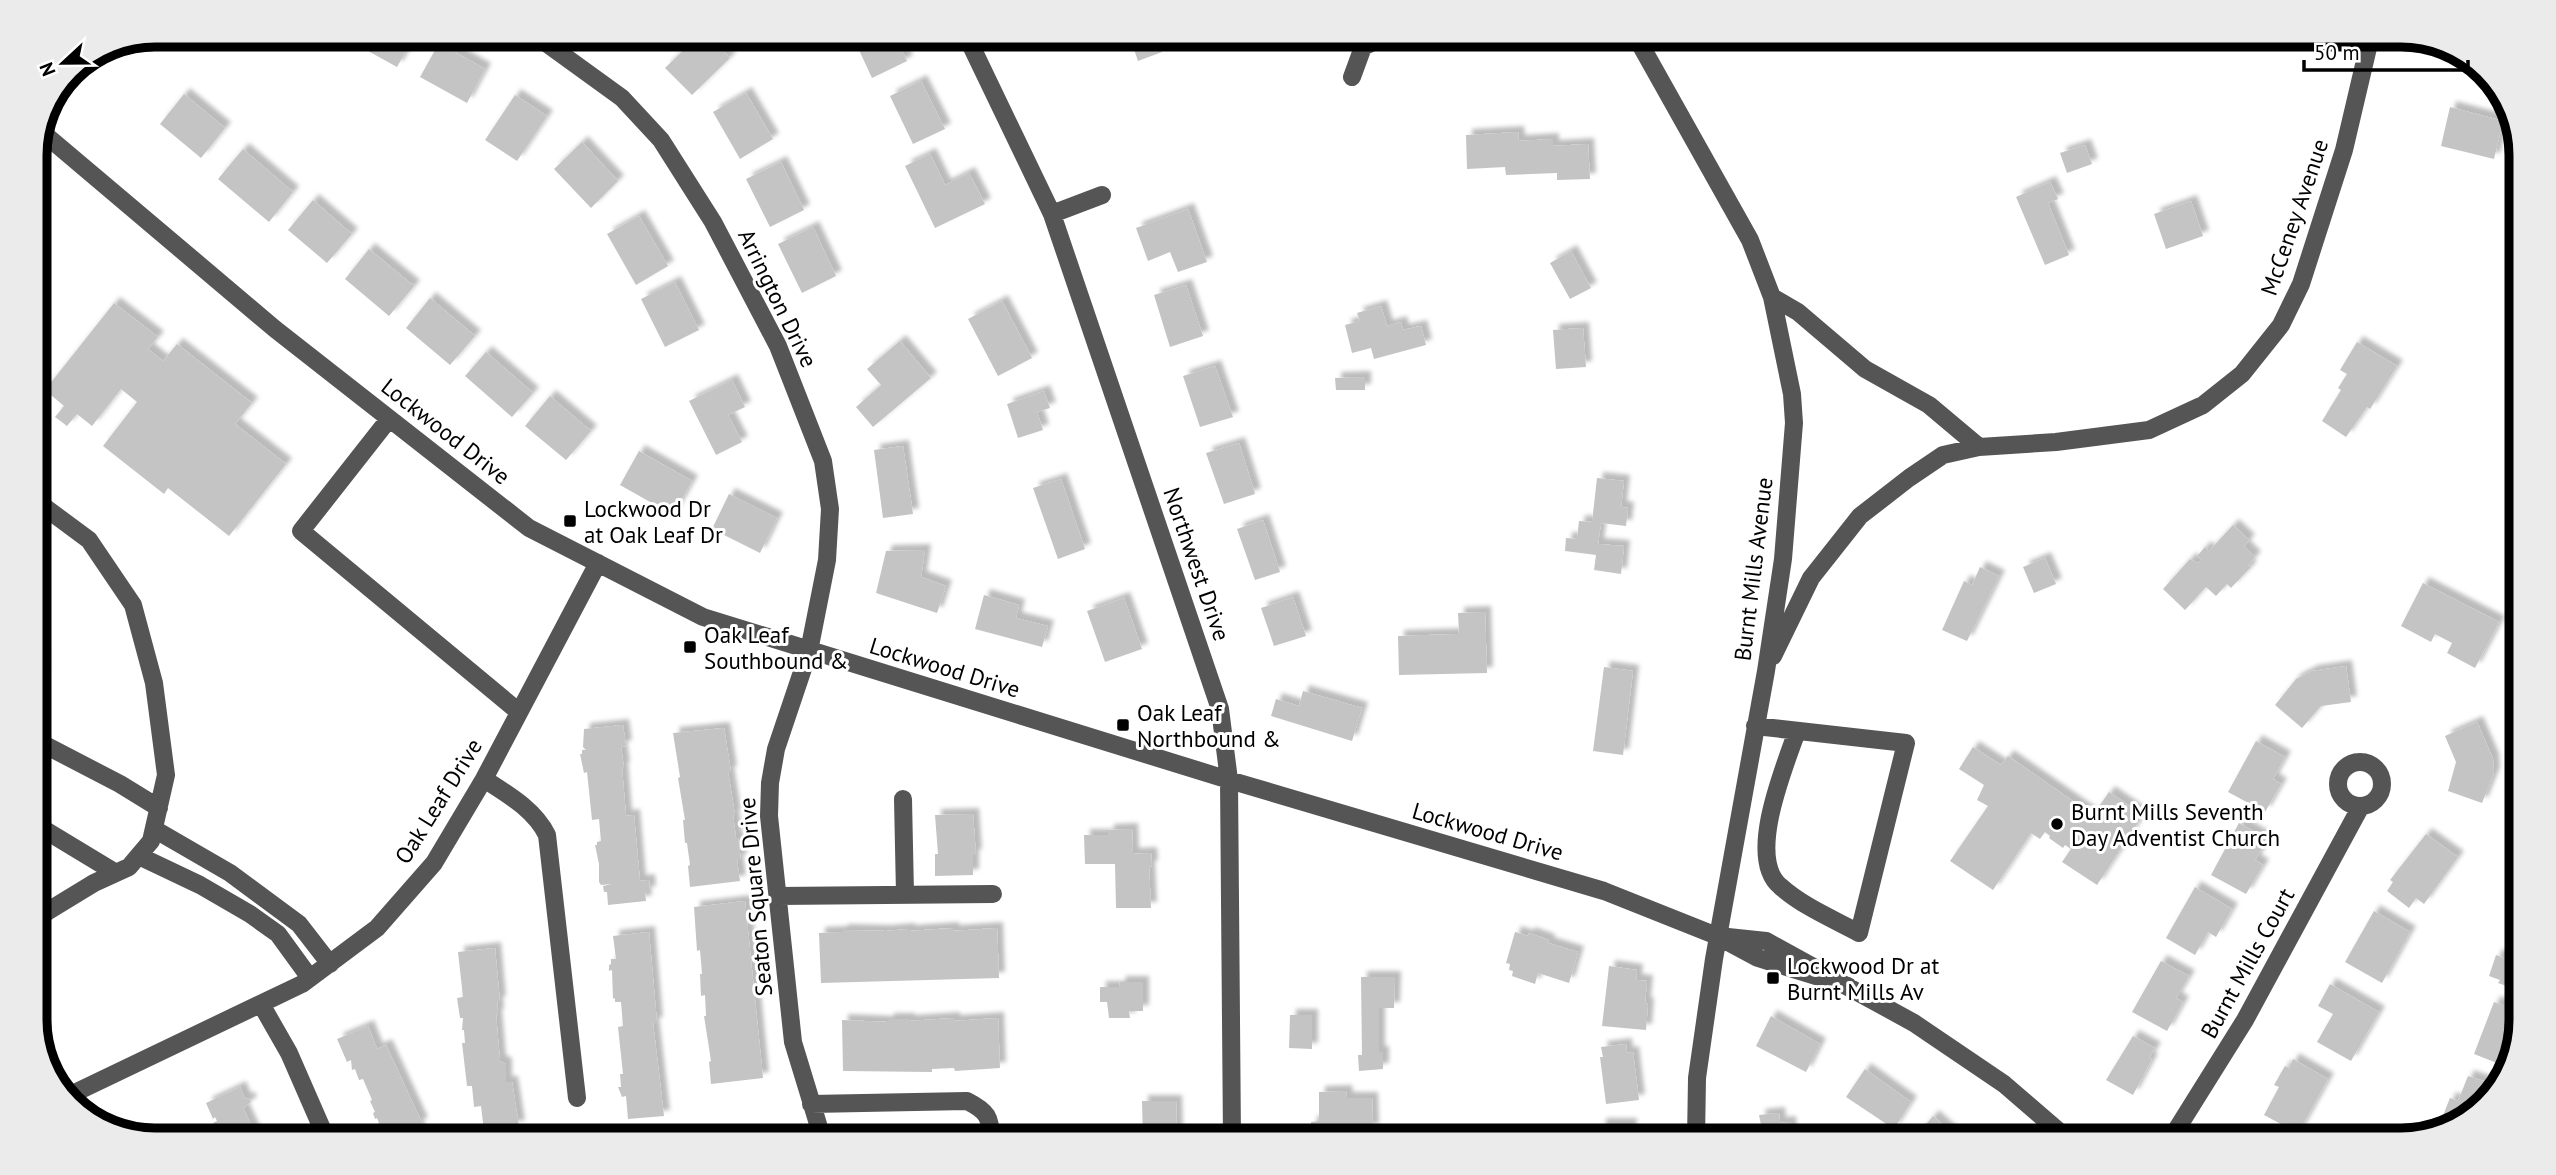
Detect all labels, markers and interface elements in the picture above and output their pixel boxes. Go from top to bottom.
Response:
north arrow [28,28,98,98]
scale bar [2304,28,2468,72]
text: 50 m [2314,39,2360,66]
text: N [34,59,61,80]
street label: McCeney Avenue [2254,135,2334,299]
street label: Arrington Drive [732,224,824,372]
street label: Lockwood Drive [376,372,516,490]
street label: Burnt Mills Avenue [1727,475,1779,663]
street label: Northwest Drive [1157,484,1237,644]
place label: Lockwood Dr at Oak Leaf Dr [584,494,723,549]
marker: Lockwood Dr at Oak Leaf Dr [562,513,578,529]
place label: Oak Leaf Southbound & [704,620,848,675]
street label: Lockwood Drive [866,630,1024,704]
marker: Oak Leaf Southbound & [682,639,698,655]
place label: Oak Leaf Northbound & [1137,698,1281,753]
marker: Oak Leaf Northbound & [1115,717,1131,733]
street label: Oak Leaf Drive [388,733,488,869]
street label: Seaton Square Drive [732,796,778,998]
street label: Lockwood Drive [1409,796,1567,866]
place label: Burnt Mills Seventh Day Adventist Church [2071,797,2280,852]
marker: Burnt Mills Seventh Day Adventist Church [2049,816,2065,832]
street label: Burnt Mills Court [2194,883,2300,1043]
place label: Lockwood Dr at Burnt Mills Av [1787,951,1939,1006]
marker: Lockwood Dr at Burnt Mills Av [1765,970,1781,986]

